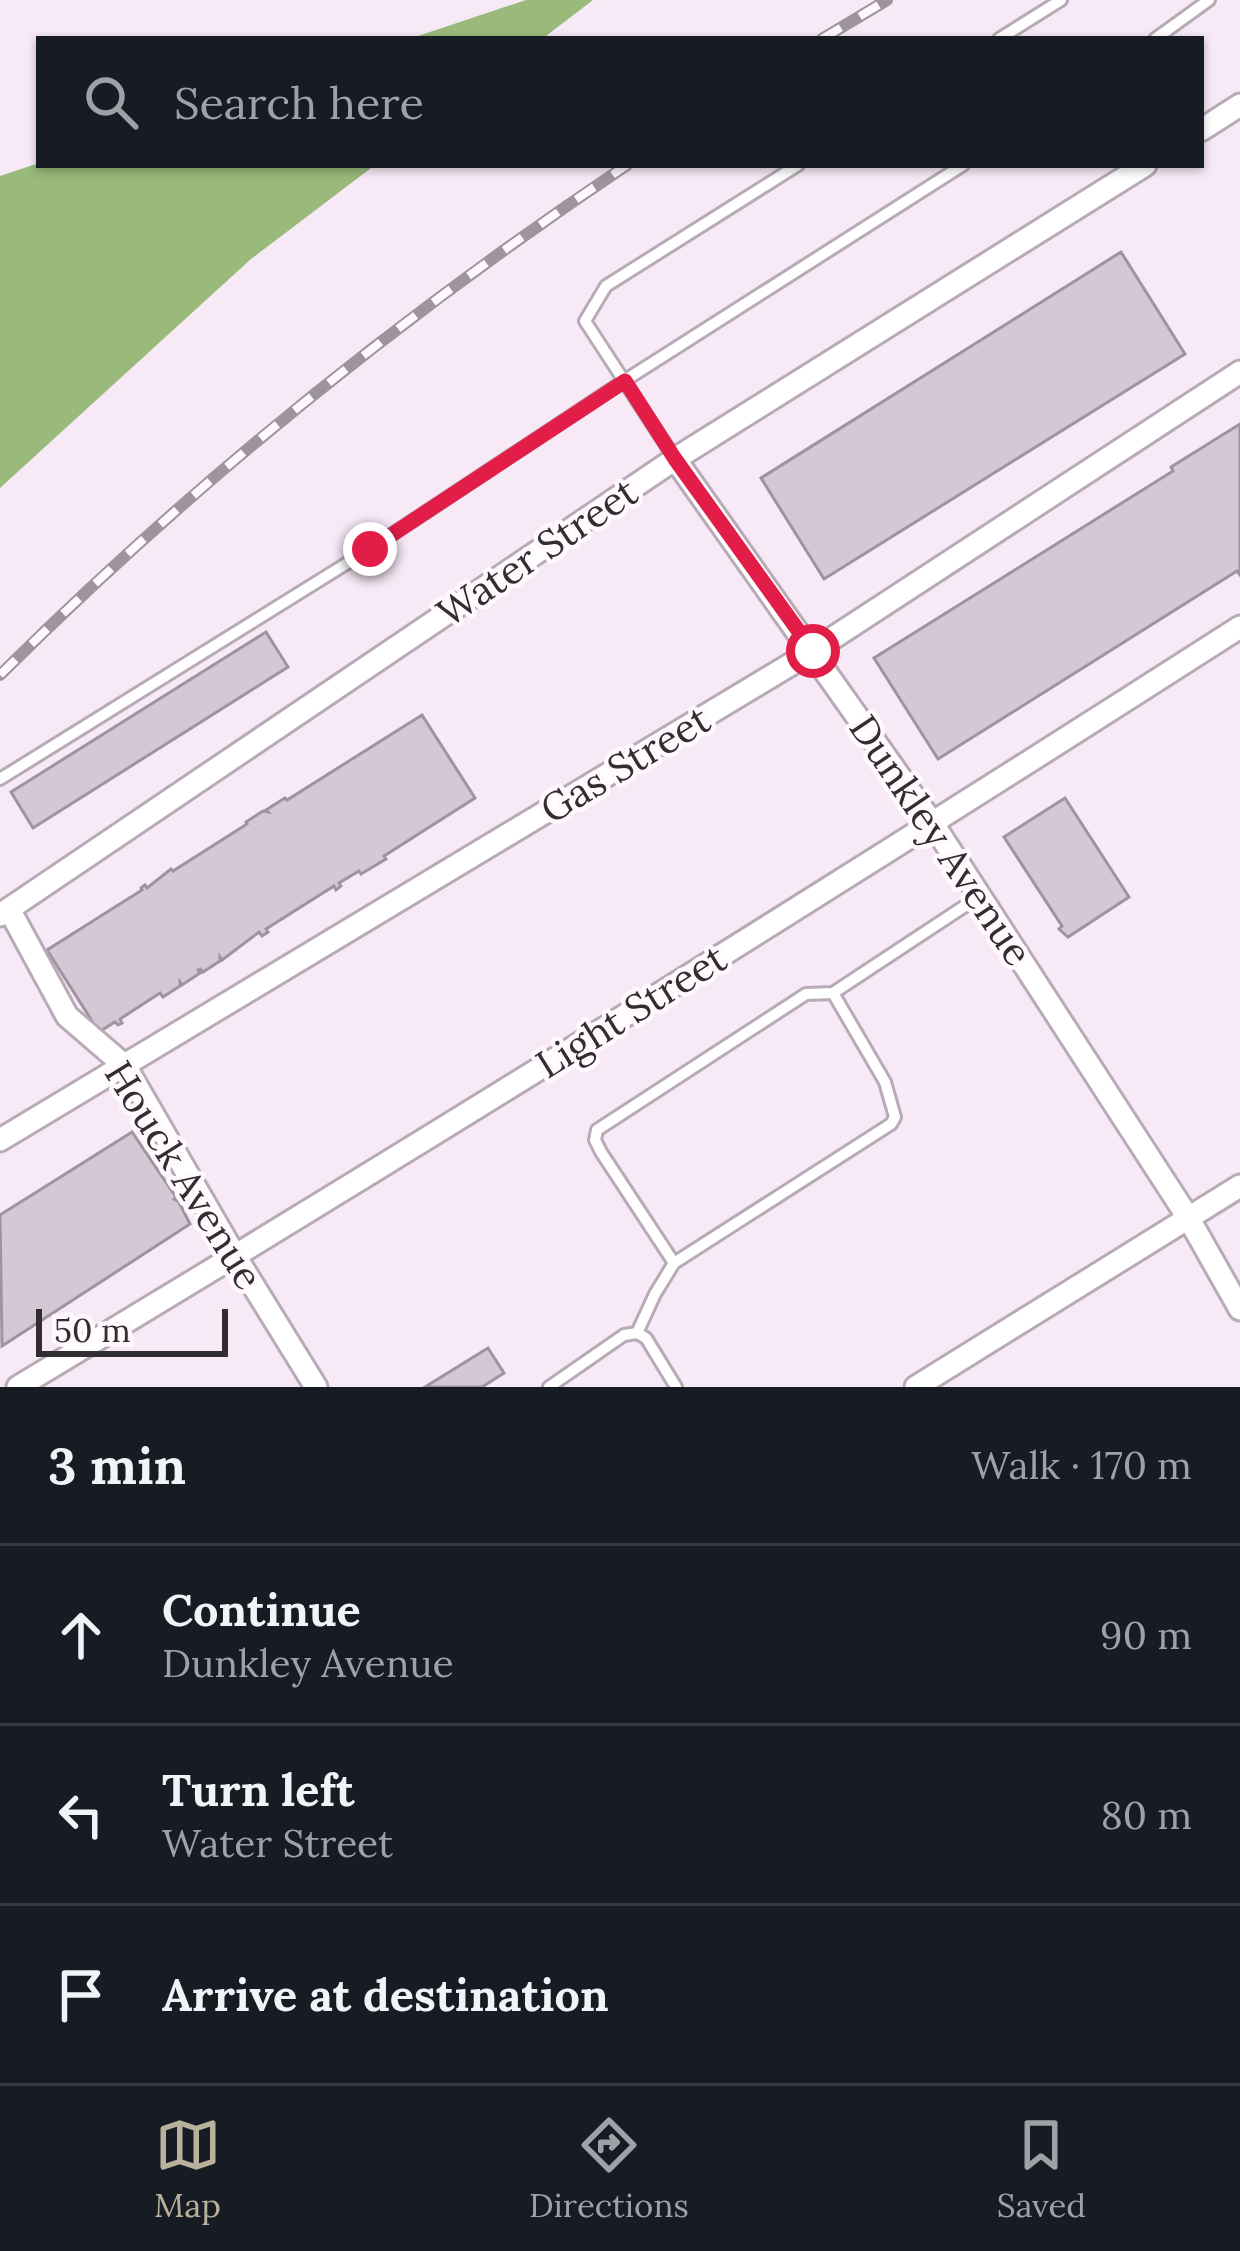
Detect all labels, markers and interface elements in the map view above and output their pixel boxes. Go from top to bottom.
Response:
search box [36,36,1204,168]
icon: search [78,69,144,135]
text: Search here [174,74,424,131]
street label: Water Street [427,467,647,637]
route end [343,522,397,576]
route start [786,624,840,678]
street label: Gas Street [531,694,719,834]
street label: Dunkley Avenue [839,705,1043,975]
street label: Light Street [527,933,735,1089]
street label: Houck Avenue [94,1052,274,1298]
scale bar [36,1303,228,1356]
text: 50 m [54,1309,131,1351]
text: 3 min [48,1433,186,1498]
text: Walk · 170 m [971,1440,1192,1490]
text: Continue [162,1581,361,1638]
icon: ahead [48,1602,114,1668]
text: 90 m [1100,1610,1192,1660]
text: Dunkley Avenue [162,1638,454,1688]
text: Turn left [162,1761,355,1818]
icon: left [48,1782,114,1848]
text: 80 m [1101,1790,1192,1840]
text: Water Street [162,1818,393,1868]
icon: arrive [48,1962,114,2028]
text: Arrive at destination [162,1966,609,2023]
tab: Map [154,2112,221,2226]
tab: Directions [529,2112,689,2226]
tab: Saved [997,2112,1086,2226]

